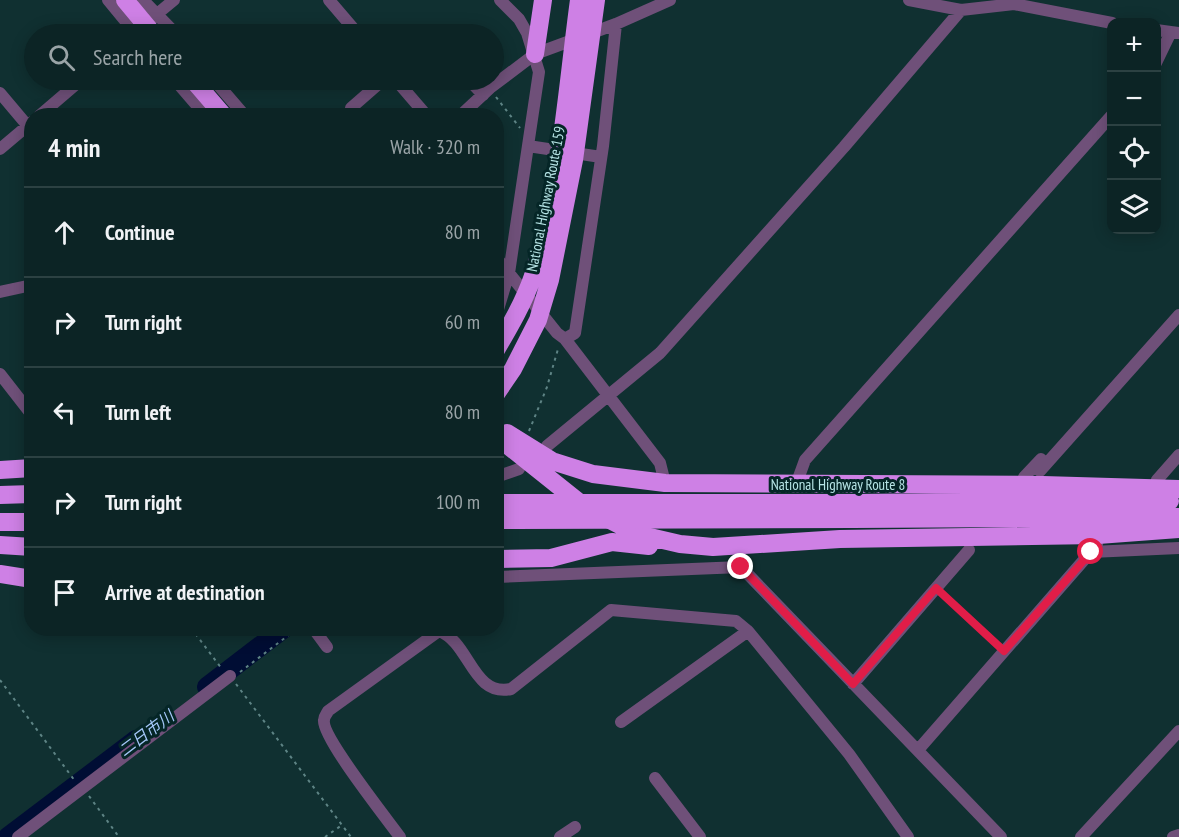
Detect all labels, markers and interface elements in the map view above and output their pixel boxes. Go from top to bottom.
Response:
map controls [1107,18,1161,234]
button: + [1107,18,1161,72]
search box [24,24,504,90]
icon: search [45,41,78,74]
text: Search here [93,43,182,71]
button: − [1107,72,1161,126]
street label: National Highway Route 159 [522,124,569,273]
button: locate [1107,126,1161,180]
text: 4 min [48,131,101,164]
text: Walk · 320 m [390,134,480,160]
button: layers [1107,180,1161,234]
icon: ahead [48,216,81,249]
text: Continue [105,218,175,246]
text: 80 m [445,219,480,245]
icon: right [48,306,81,339]
text: Turn right [105,308,182,336]
text: 60 m [445,309,480,335]
icon: left [48,396,81,429]
text: Turn left [105,398,171,426]
text: 80 m [445,399,480,425]
street label: National Highway Route 8 [771,475,905,494]
icon: right [48,486,81,519]
text: Turn right [105,488,182,516]
text: 100 m [436,489,480,515]
route start [1077,538,1103,564]
route end [727,553,753,579]
icon: arrive [48,576,81,609]
text: Arrive at destination [105,578,265,606]
water label: 二日市川 [114,705,179,760]

